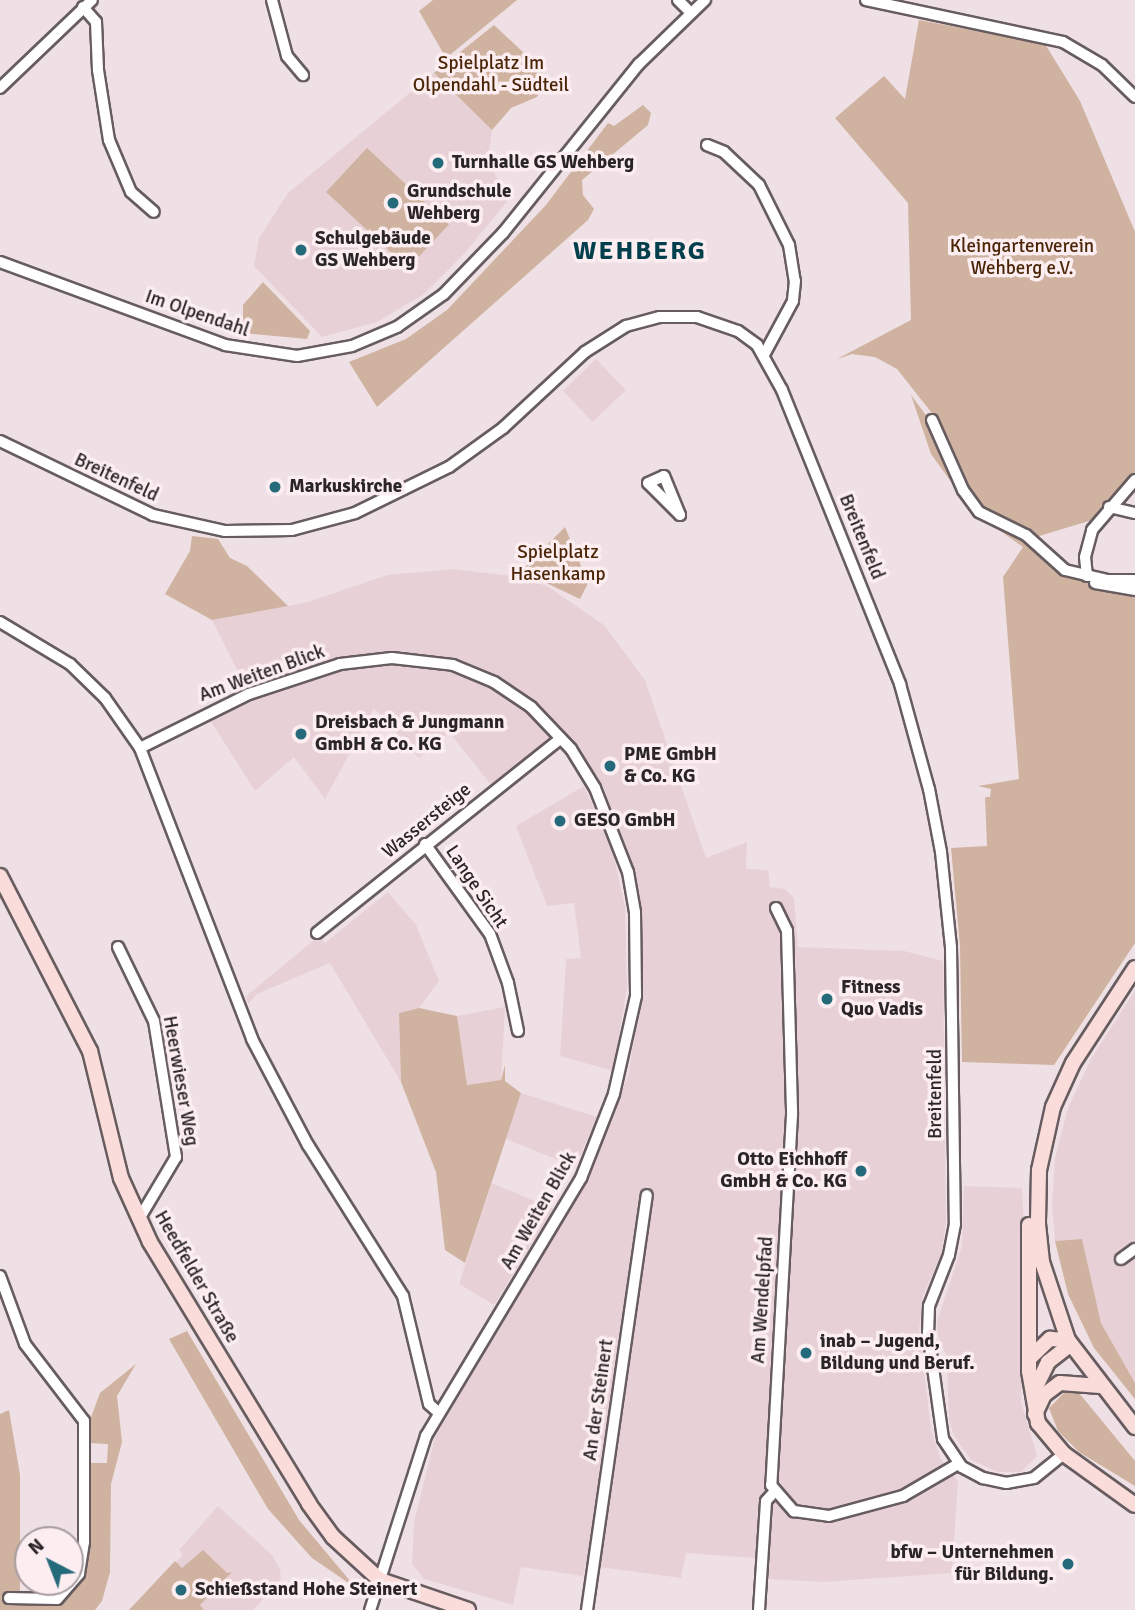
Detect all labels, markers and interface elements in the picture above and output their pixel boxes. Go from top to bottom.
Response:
park label: Spielplatz Im Olpendahl - Südteil [413,53,569,97]
place label: Turnhalle GS Wehberg [452,152,634,174]
marker: Turnhalle GS Wehberg [430,155,446,171]
place label: Grundschule Wehberg [407,181,511,225]
marker: Grundschule Wehberg [385,195,401,211]
place label: Schulgebäude GS Wehberg [315,228,431,272]
district label: WEHBERG [574,236,706,268]
park label: Kleingartenverein Wehberg e.V. [950,236,1094,280]
marker: Schulgebäude GS Wehberg [293,242,309,258]
street label: Im Olpendahl [142,286,252,342]
street label: Breitenfeld [70,449,162,507]
place label: Markuskirche [289,476,402,498]
marker: Markuskirche [267,479,283,495]
street label: Breitenfeld [834,491,888,583]
park label: Spielplatz Hasenkamp [510,542,606,586]
street label: Am Weiten Blick [196,641,328,707]
place label: Dreisbach & Jungmann GmbH & Co. KG [315,712,504,756]
marker: Dreisbach & Jungmann GmbH & Co. KG [293,726,309,742]
place label: PME GmbH & Co. KG [624,744,717,788]
marker: PME GmbH & Co. KG [602,758,618,774]
street label: Wassersteige [378,778,476,864]
place label: GESO GmbH [574,810,676,832]
marker: GESO GmbH [552,813,568,829]
street label: Lange Sicht [440,841,512,933]
place label: Fitness Quo Vadis [841,977,923,1021]
marker: Fitness Quo Vadis [819,991,835,1007]
street label: Heerwieser Weg [157,1014,203,1148]
street label: Breitenfeld [925,1049,947,1139]
street label: Am Weiten Blick [496,1148,582,1274]
place label: Otto Eichhoff GmbH & Co. KG [720,1149,847,1193]
marker: Otto Eichhoff GmbH & Co. KG [853,1163,869,1179]
street label: Heedfelder Straße [149,1207,243,1347]
street label: Am Wendelpfad [747,1236,779,1364]
place label: inab – Jugend, Bildung und Beruf. [820,1331,975,1375]
street label: An der Steinert [579,1338,619,1462]
marker: inab – Jugend, Bildung und Beruf. [798,1345,814,1361]
north arrow [14,1526,84,1596]
text: N [23,1534,49,1560]
place label: bfw – Unternehmen für Bildung. [890,1542,1054,1586]
marker: bfw – Unternehmen für Bildung. [1060,1556,1076,1572]
place label: Schießstand Hohe Steinert [195,1579,417,1601]
marker: Schießstand Hohe Steinert [173,1582,189,1598]

